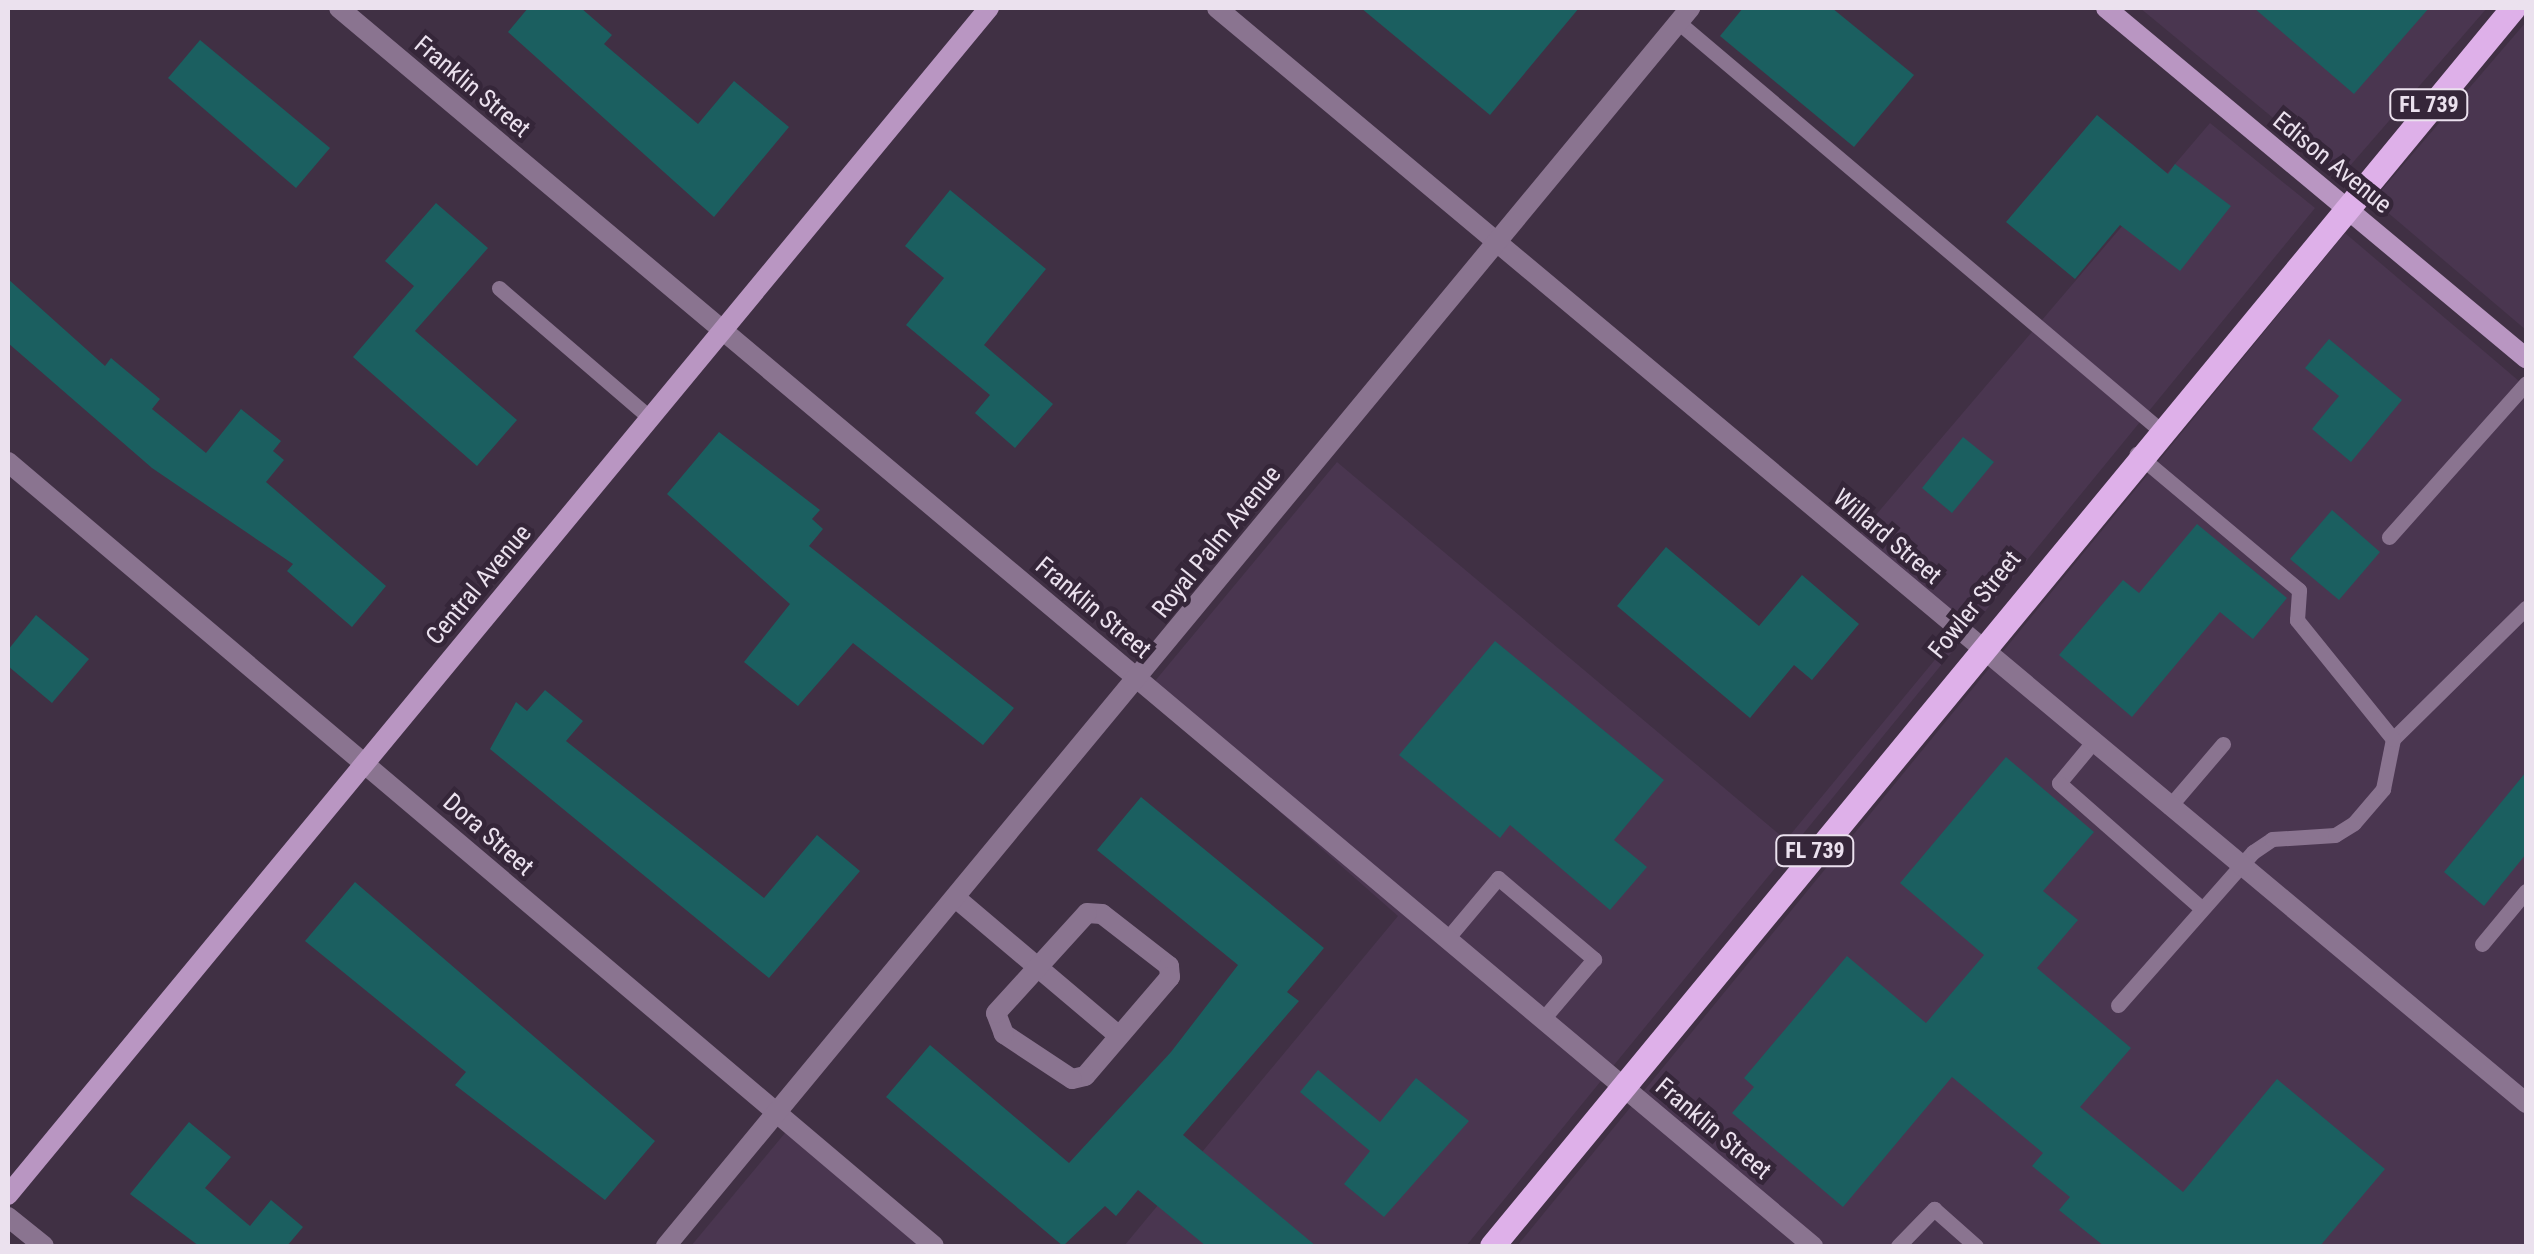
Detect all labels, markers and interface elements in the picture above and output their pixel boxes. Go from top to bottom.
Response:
street label: Franklin Street [408,30,536,144]
road number: FL 739 [2389,88,2469,122]
street label: Edison Avenue [2267,106,2397,220]
street label: Royal Palm Avenue [1146,460,1288,624]
street label: Willard Street [1827,483,1947,591]
street label: Central Avenue [420,519,538,651]
street label: Fowler Street [1922,545,2028,665]
street label: Franklin Street [1029,551,1157,665]
street label: Dora Street [437,788,539,882]
road number: FL 739 [1775,834,1855,868]
street label: Franklin Street [1649,1072,1777,1186]

